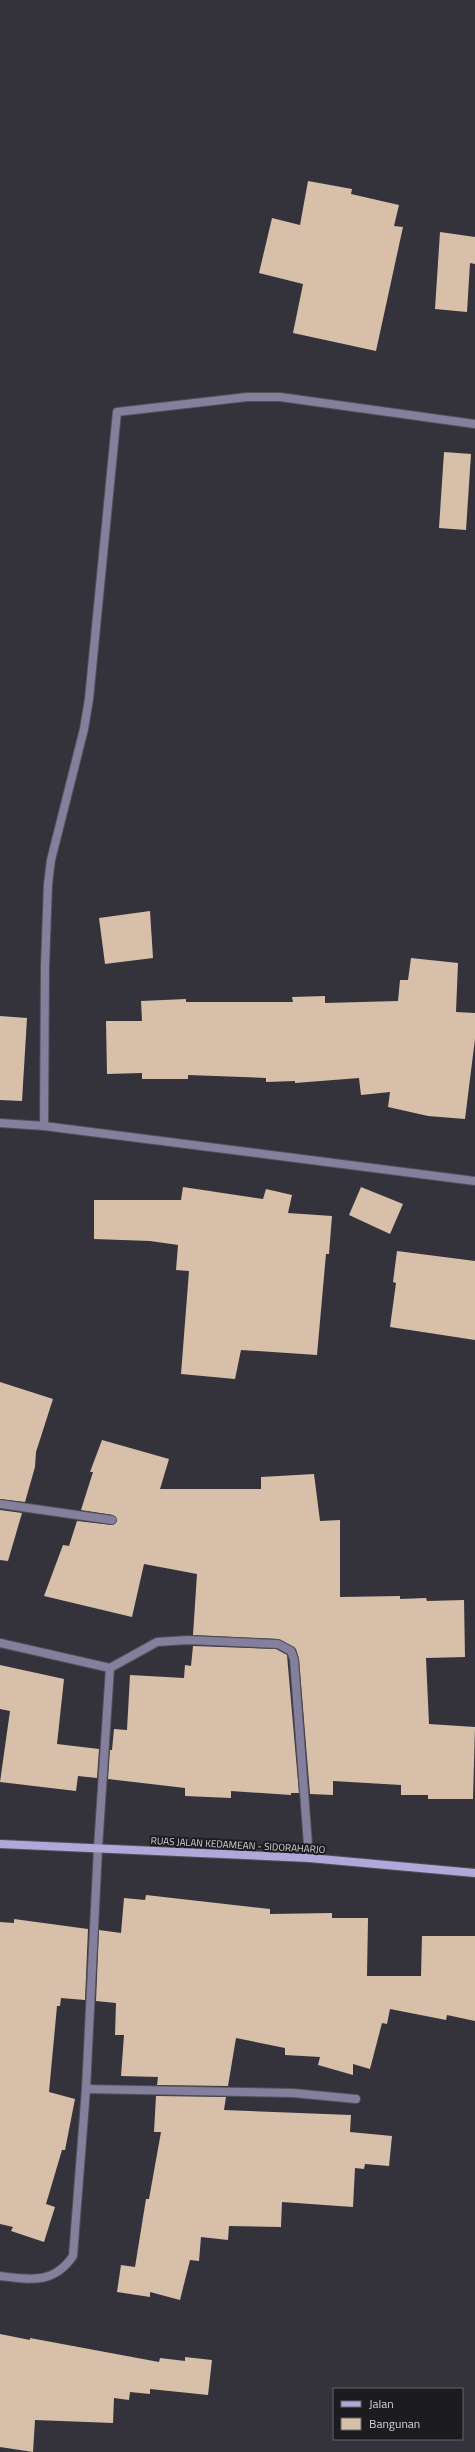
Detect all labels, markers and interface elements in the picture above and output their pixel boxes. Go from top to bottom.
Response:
street label: RUAS JALAN KEDAMEAN - SIDORAHARJO [150,1833,326,1857]
legend [333,2388,463,2440]
text: Jalan [369,2394,394,2413]
text: Bangunan [369,2414,420,2433]

